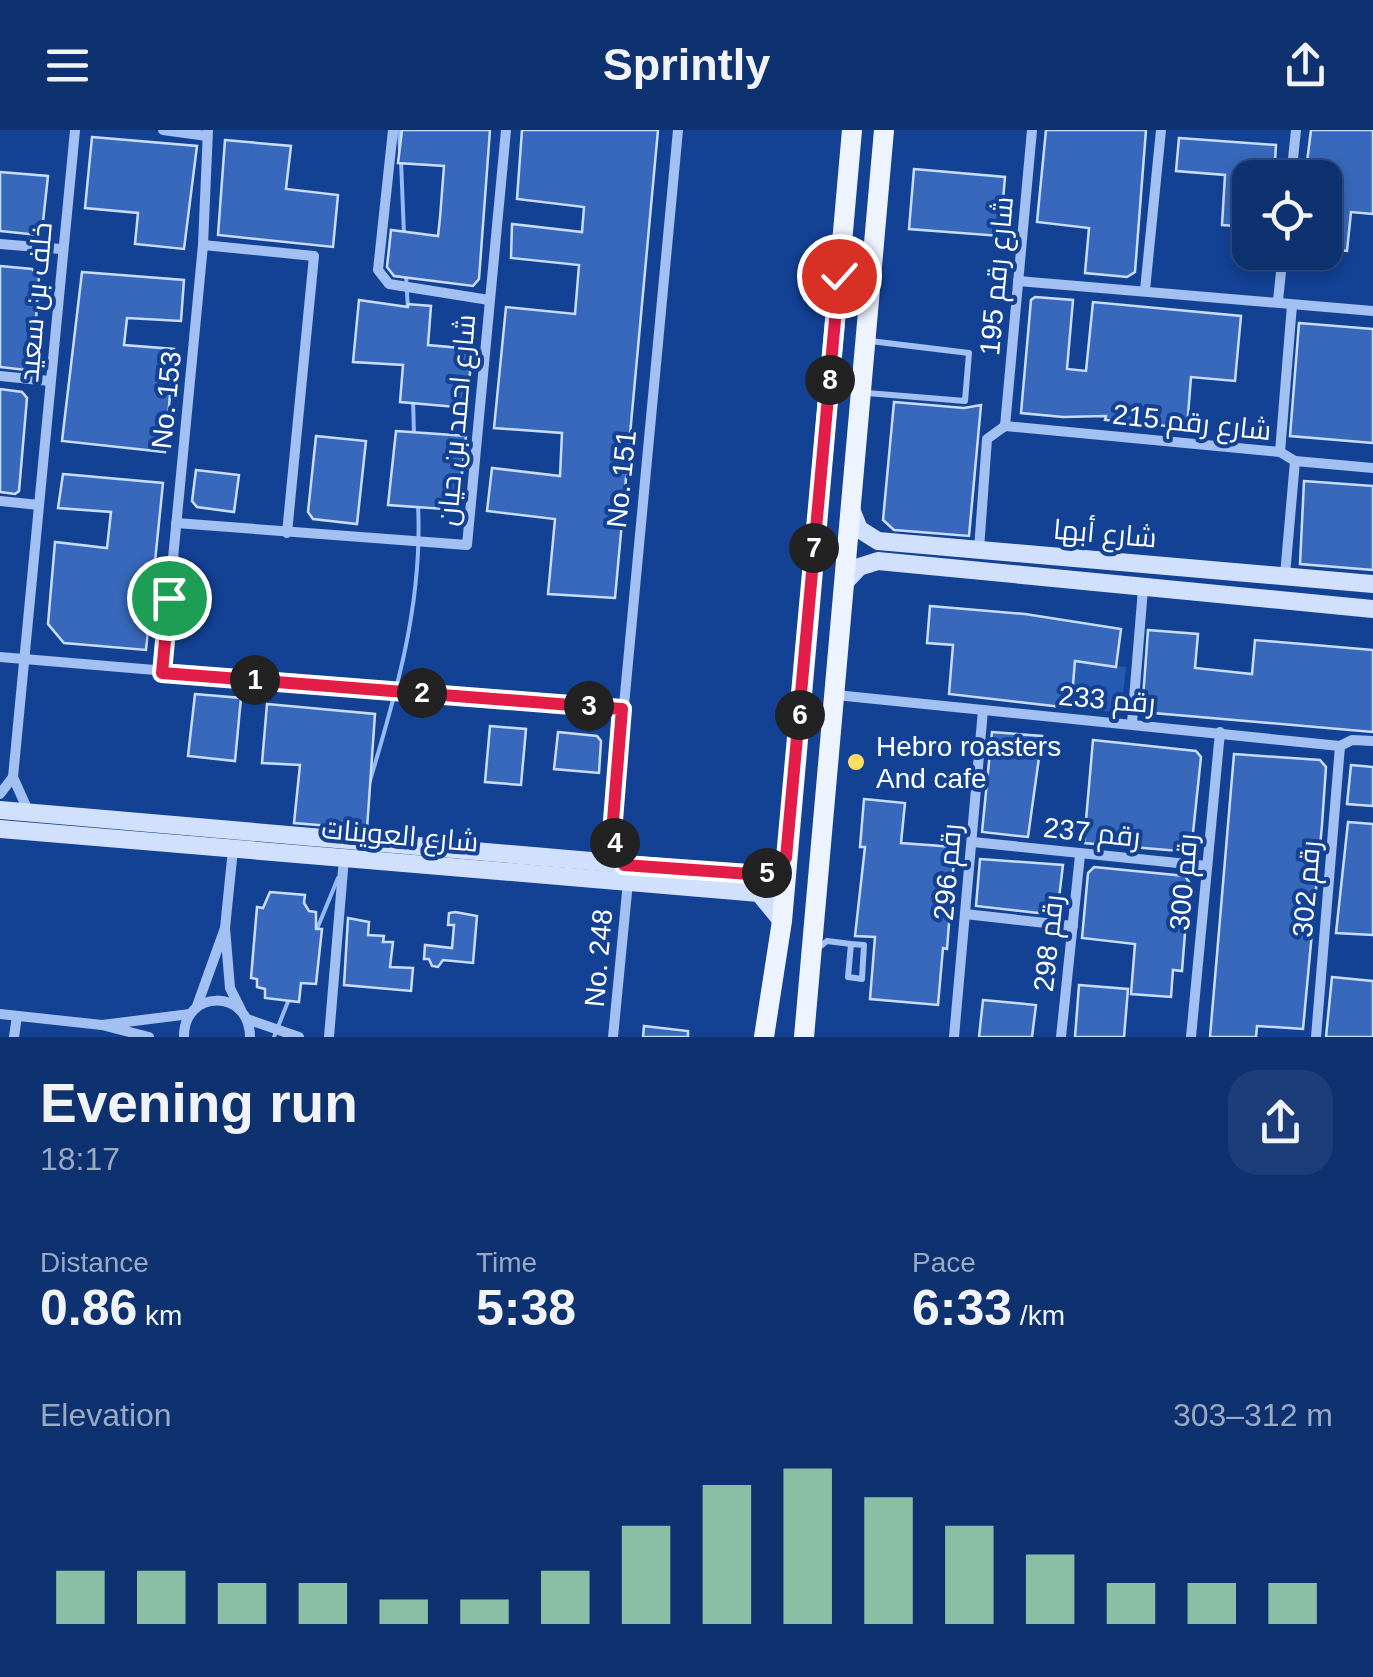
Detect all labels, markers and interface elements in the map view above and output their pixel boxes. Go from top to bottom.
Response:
icon: menu [40,38,95,93]
icon: share [1278,38,1333,93]
text: Sprintly [603,39,770,90]
map controls [1232,160,1342,270]
button: locate [1232,160,1342,270]
street label: شارع رقم 195 [974,195,1023,357]
street label: خلف بن سعيد [13,221,59,383]
pin [797,234,882,319]
icon: check [812,249,867,304]
street label: شارع احمد بن حيان [432,313,484,527]
street label: No. 153 [146,350,187,450]
pin: 8 [805,355,855,405]
text: 8 [822,364,838,395]
street label: شارع رقم 215 [1111,399,1273,450]
street label: No. 151 [601,429,642,529]
street label: شارع أبها [1052,512,1158,556]
pin: 7 [789,523,839,573]
text: 7 [806,532,822,563]
pin [127,556,212,641]
icon: arrive [142,571,197,626]
pin: 1 [230,655,280,705]
text: 1 [247,664,263,695]
pin: 2 [397,668,447,718]
text: 2 [414,677,430,708]
street label: رقم 233 [1057,680,1157,723]
pin: 3 [564,681,614,731]
text: 3 [581,690,597,721]
pin: 6 [775,690,825,740]
text: 6 [792,699,808,730]
place label: Hebro roasters And cafe [876,731,1061,794]
marker: Hebro roasters And cafe [845,751,867,773]
street label: رقم 237 [1042,812,1142,857]
street label: شارع العوينات [320,813,480,861]
pin: 4 [590,818,640,868]
street label: رقم 296 [928,822,971,922]
text: 4 [607,827,623,858]
street label: رقم 300 [1164,832,1207,932]
street label: رقم 302 [1287,839,1330,939]
pin: 5 [742,848,792,898]
text: 5 [759,857,775,888]
street label: رقم 298 [1028,893,1073,993]
street label: No. 248 [579,908,618,1008]
button: share [1228,1070,1333,1175]
text: Evening run [40,1072,358,1134]
text: 18:17 [40,1141,120,1177]
text: Distance [40,1247,149,1278]
text: Time [476,1247,537,1278]
text: Pace [912,1247,976,1278]
text: 0.86 [40,1280,137,1336]
text: 5:38 [476,1280,576,1336]
text: 6:33 [912,1280,1012,1336]
text: km [137,1300,182,1331]
text: /km [1012,1300,1065,1331]
text: Elevation [40,1397,172,1433]
text: 303–312 m [1173,1397,1333,1433]

